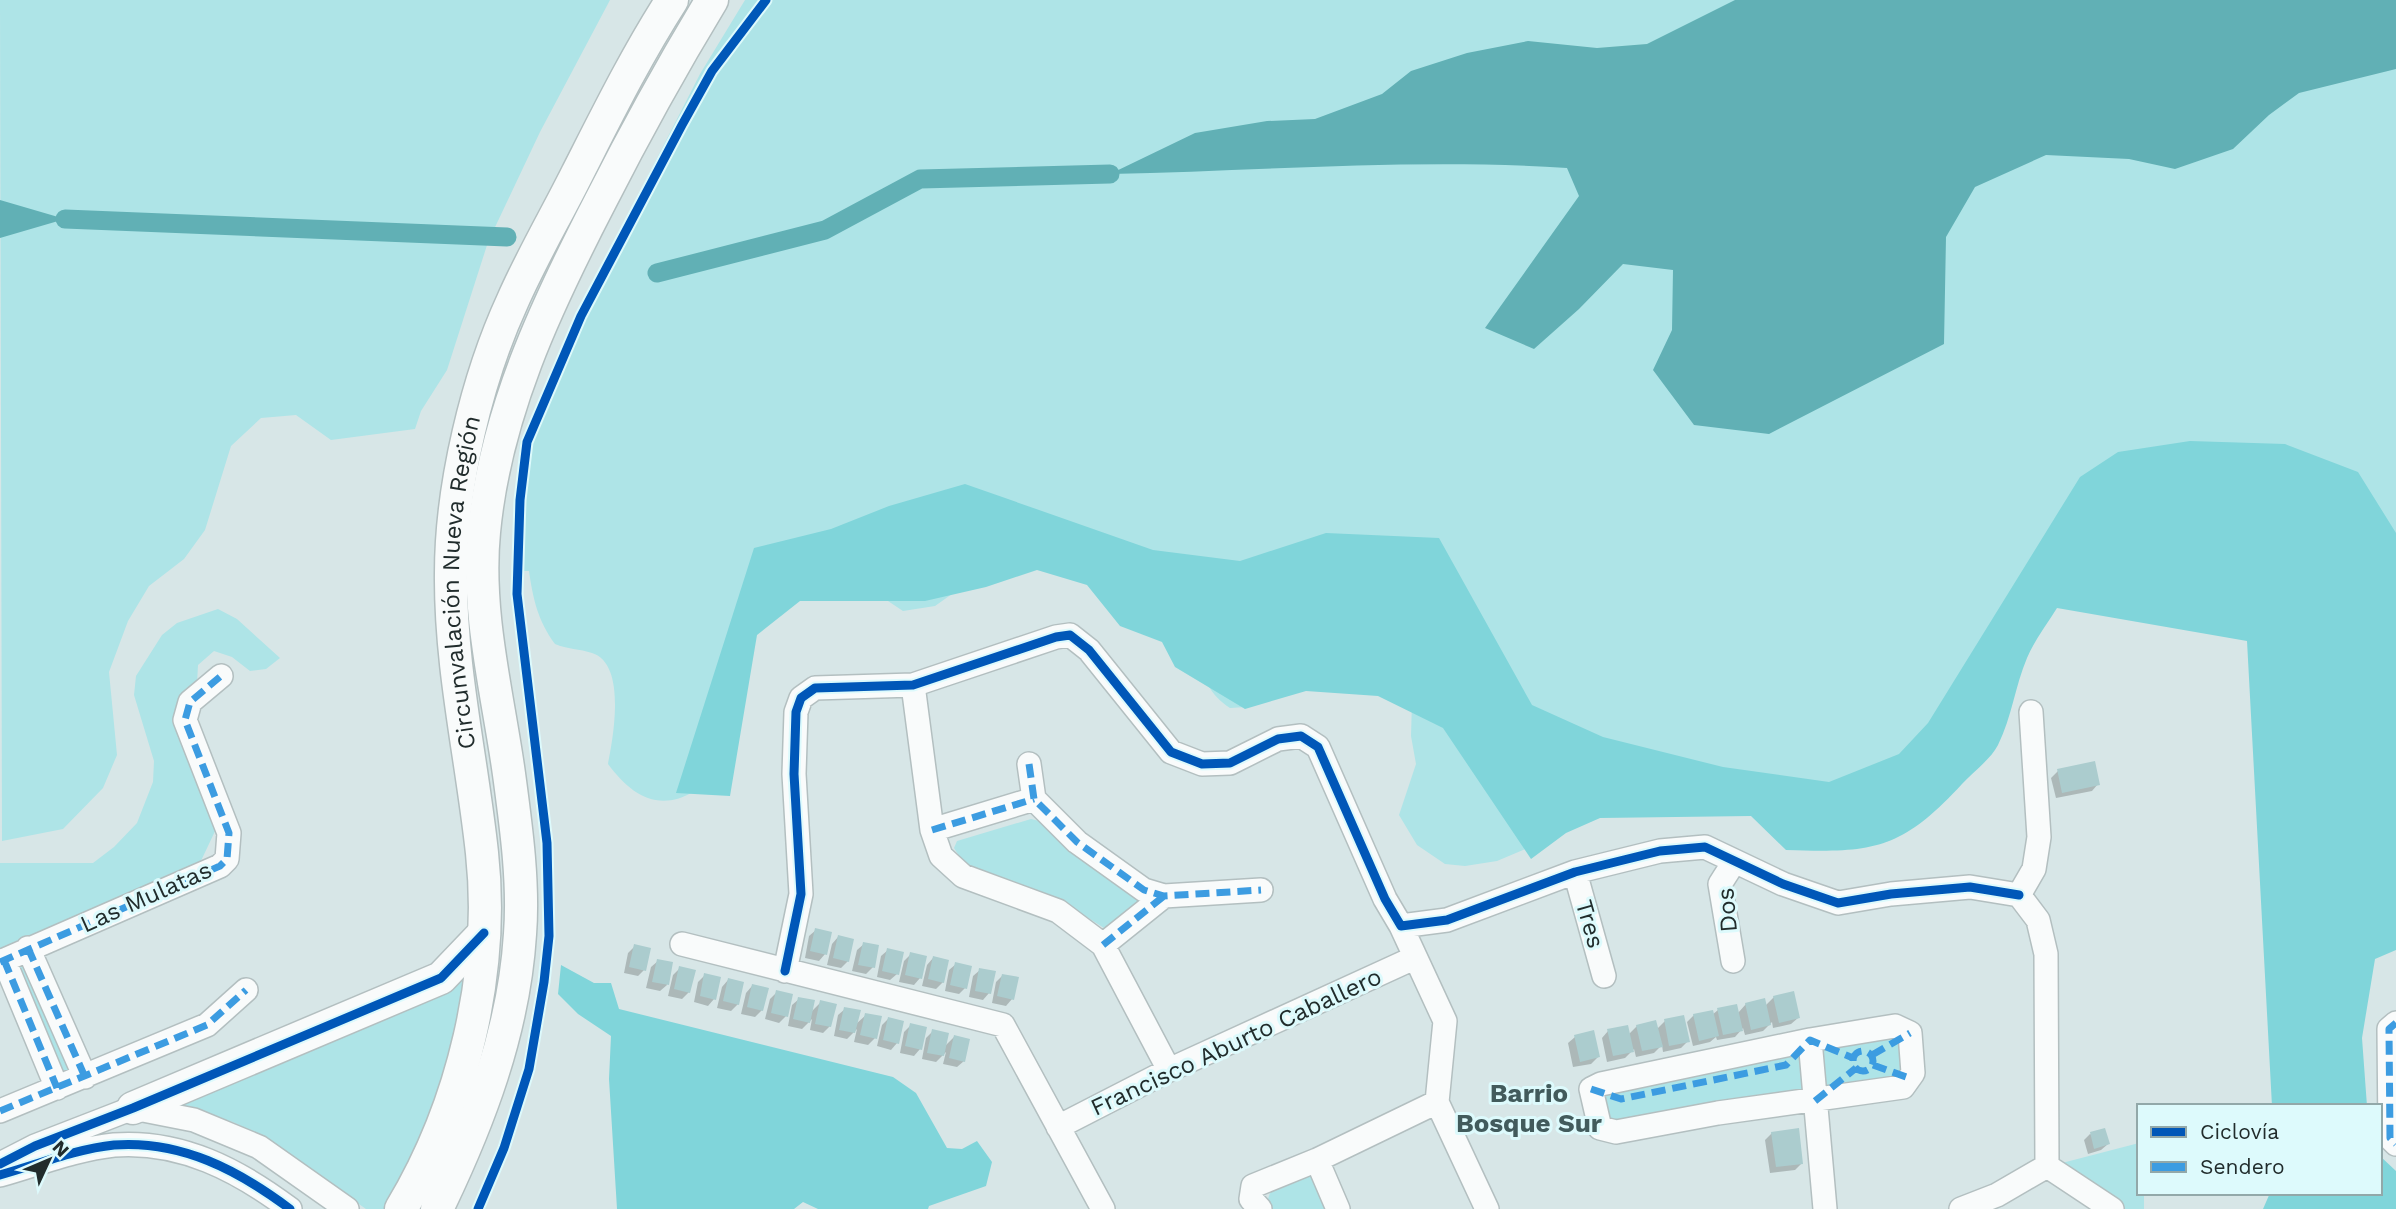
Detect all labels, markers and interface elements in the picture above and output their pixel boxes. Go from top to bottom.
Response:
street label: Circunvalación Nueva Región [437,413,486,751]
street label: Las Mulatas [76,856,216,938]
street label: Dos [1711,887,1743,933]
street label: Tres [1570,897,1610,951]
street label: Francisco Aburto Caballero [1086,962,1386,1122]
district label: Barrio Bosque Sur [1456,1078,1603,1138]
legend [2137,1104,2382,1195]
text: Ciclovía [2200,1119,2279,1144]
north arrow [14,1125,84,1195]
text: N [48,1135,74,1162]
text: Sendero [2200,1154,2285,1179]

